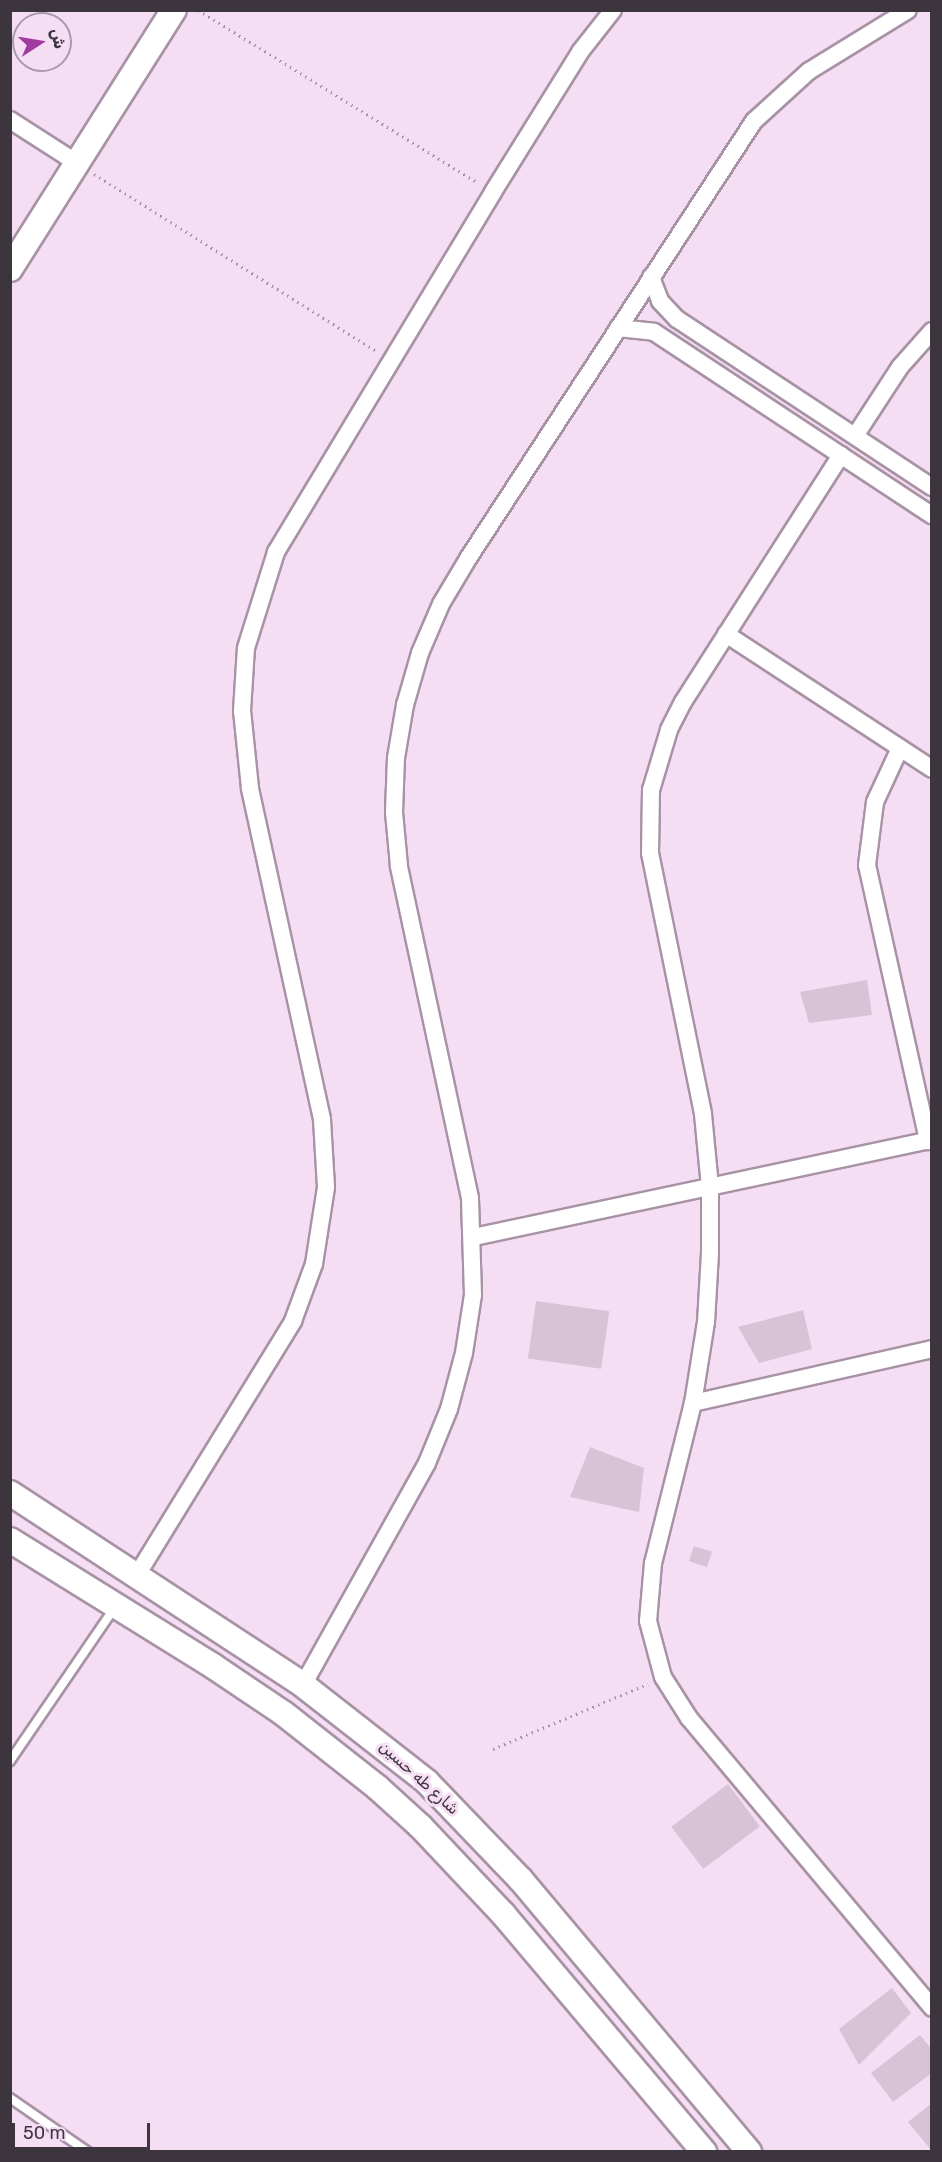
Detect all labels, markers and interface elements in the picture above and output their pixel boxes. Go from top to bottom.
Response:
north arrow [12,12,72,72]
text: ش [47,27,70,50]
street label: شارع طه حسين [375,1737,463,1819]
scale bar [15,2111,153,2149]
text: 50 m [23,2122,66,2144]

